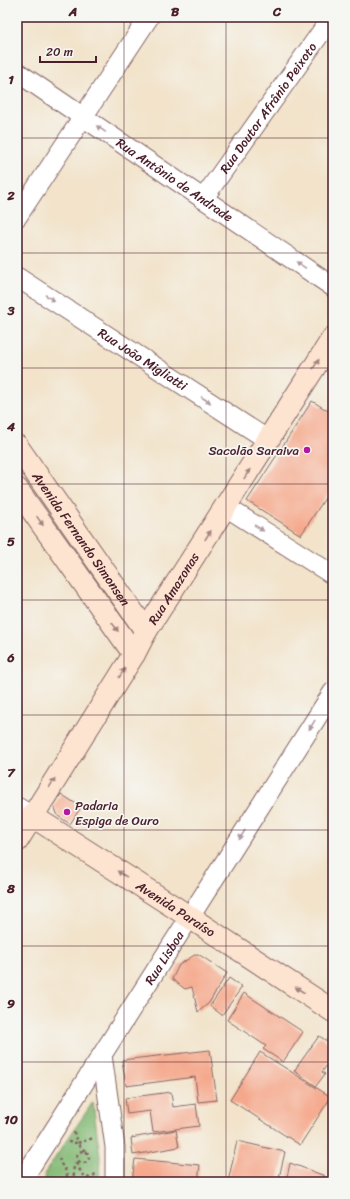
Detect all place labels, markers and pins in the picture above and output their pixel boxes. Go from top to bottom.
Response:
place label: Sacolão Saraiva [208,439,299,462]
marker: Sacolão Saraiva [302,445,312,455]
place label: Padaria Espiga de Ouro [75,794,159,832]
marker: Padaria Espiga de Ouro [62,807,72,817]

